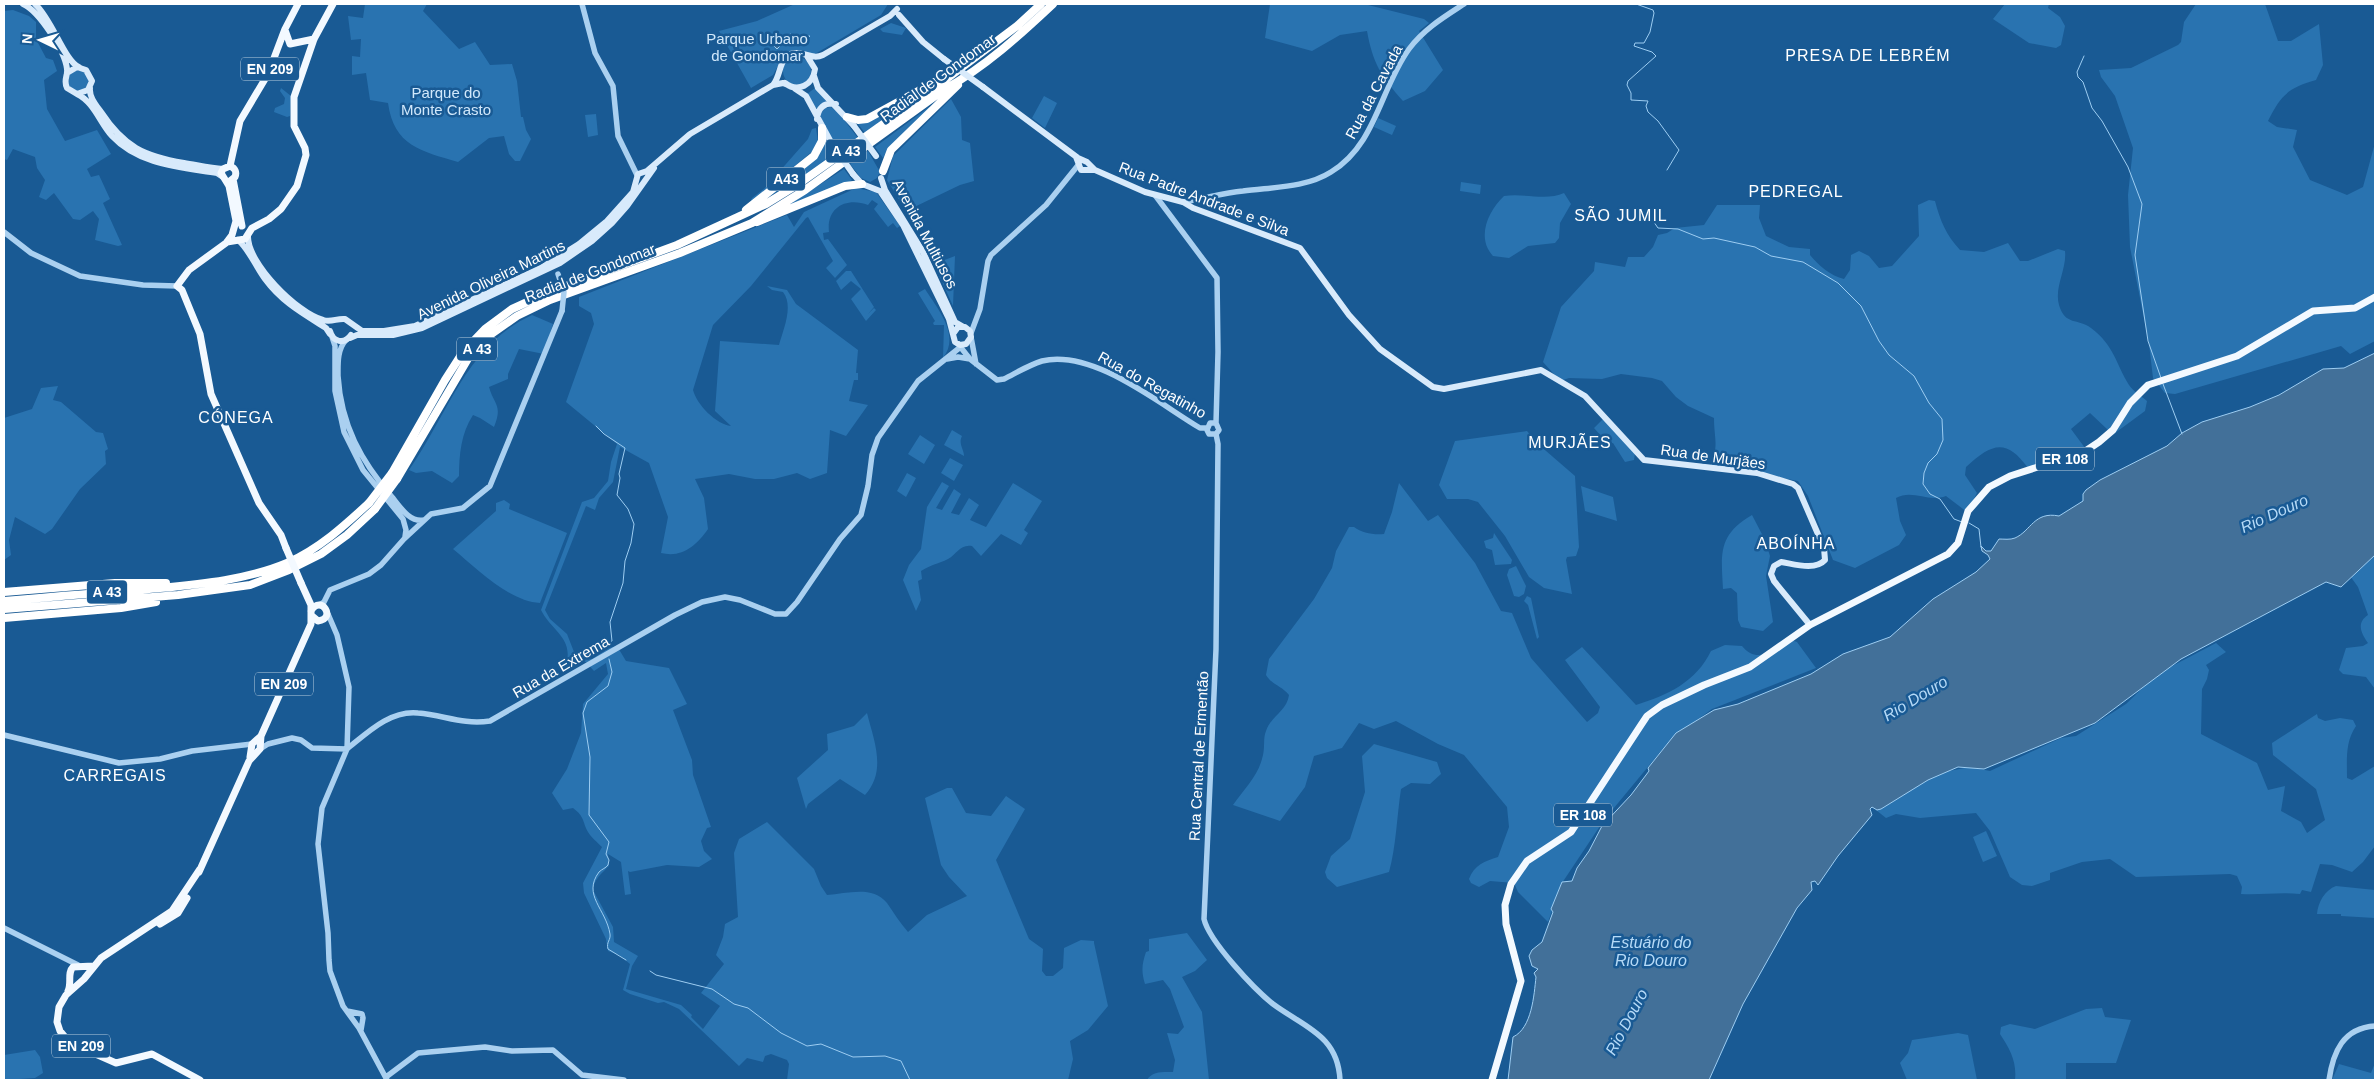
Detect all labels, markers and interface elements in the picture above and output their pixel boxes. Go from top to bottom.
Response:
north arrow [15,15,65,65]
park label: Parque Urbano de Gondomar [706,30,808,64]
street label: Radial de Gondomar [877,30,999,125]
text: N [19,33,35,45]
street label: Rua da Cavada [1342,41,1406,142]
district label: PRESA DE LEBRÉM [1785,46,1951,64]
road number: EN 209 [241,58,299,80]
park label: Parque do Monte Crasto [401,84,491,118]
road number: A 43 [826,140,866,162]
street label: Rua Padre Andrade e Silva [1117,158,1292,239]
road number: A43 [767,168,805,190]
street label: Avenida Multiusos [889,176,961,291]
district label: PEDREGAL [1748,183,1844,200]
district label: SÃO JUMIL [1574,205,1668,224]
street label: Avenida Oliveira Martins [414,236,567,323]
street label: Radial de Gondomar [522,240,657,305]
road number: A 43 [457,338,497,360]
street label: Rua do Regatinho [1095,348,1209,421]
district label: CÓNEGA [198,408,274,426]
district label: MURJÃES [1528,432,1612,451]
street label: Rua de Murjães [1659,441,1767,472]
road number: ER 108 [2036,448,2094,470]
water label: Rio Douro [2238,491,2311,536]
district label: ABOÍNHA [1756,534,1836,552]
road number: A 43 [87,580,127,604]
street label: Rua da Extrema [510,632,612,701]
street label: Rua Central de Ermentão [1186,671,1211,841]
road number: EN 209 [255,672,313,696]
water label: Rio Douro [1880,673,1951,724]
district label: CARREGAIS [63,767,167,784]
road number: ER 108 [1554,804,1612,826]
water label: Estuário do Rio Douro [1611,934,1692,969]
water label: Rio Douro [1602,986,1651,1058]
road number: EN 209 [52,1034,110,1058]

